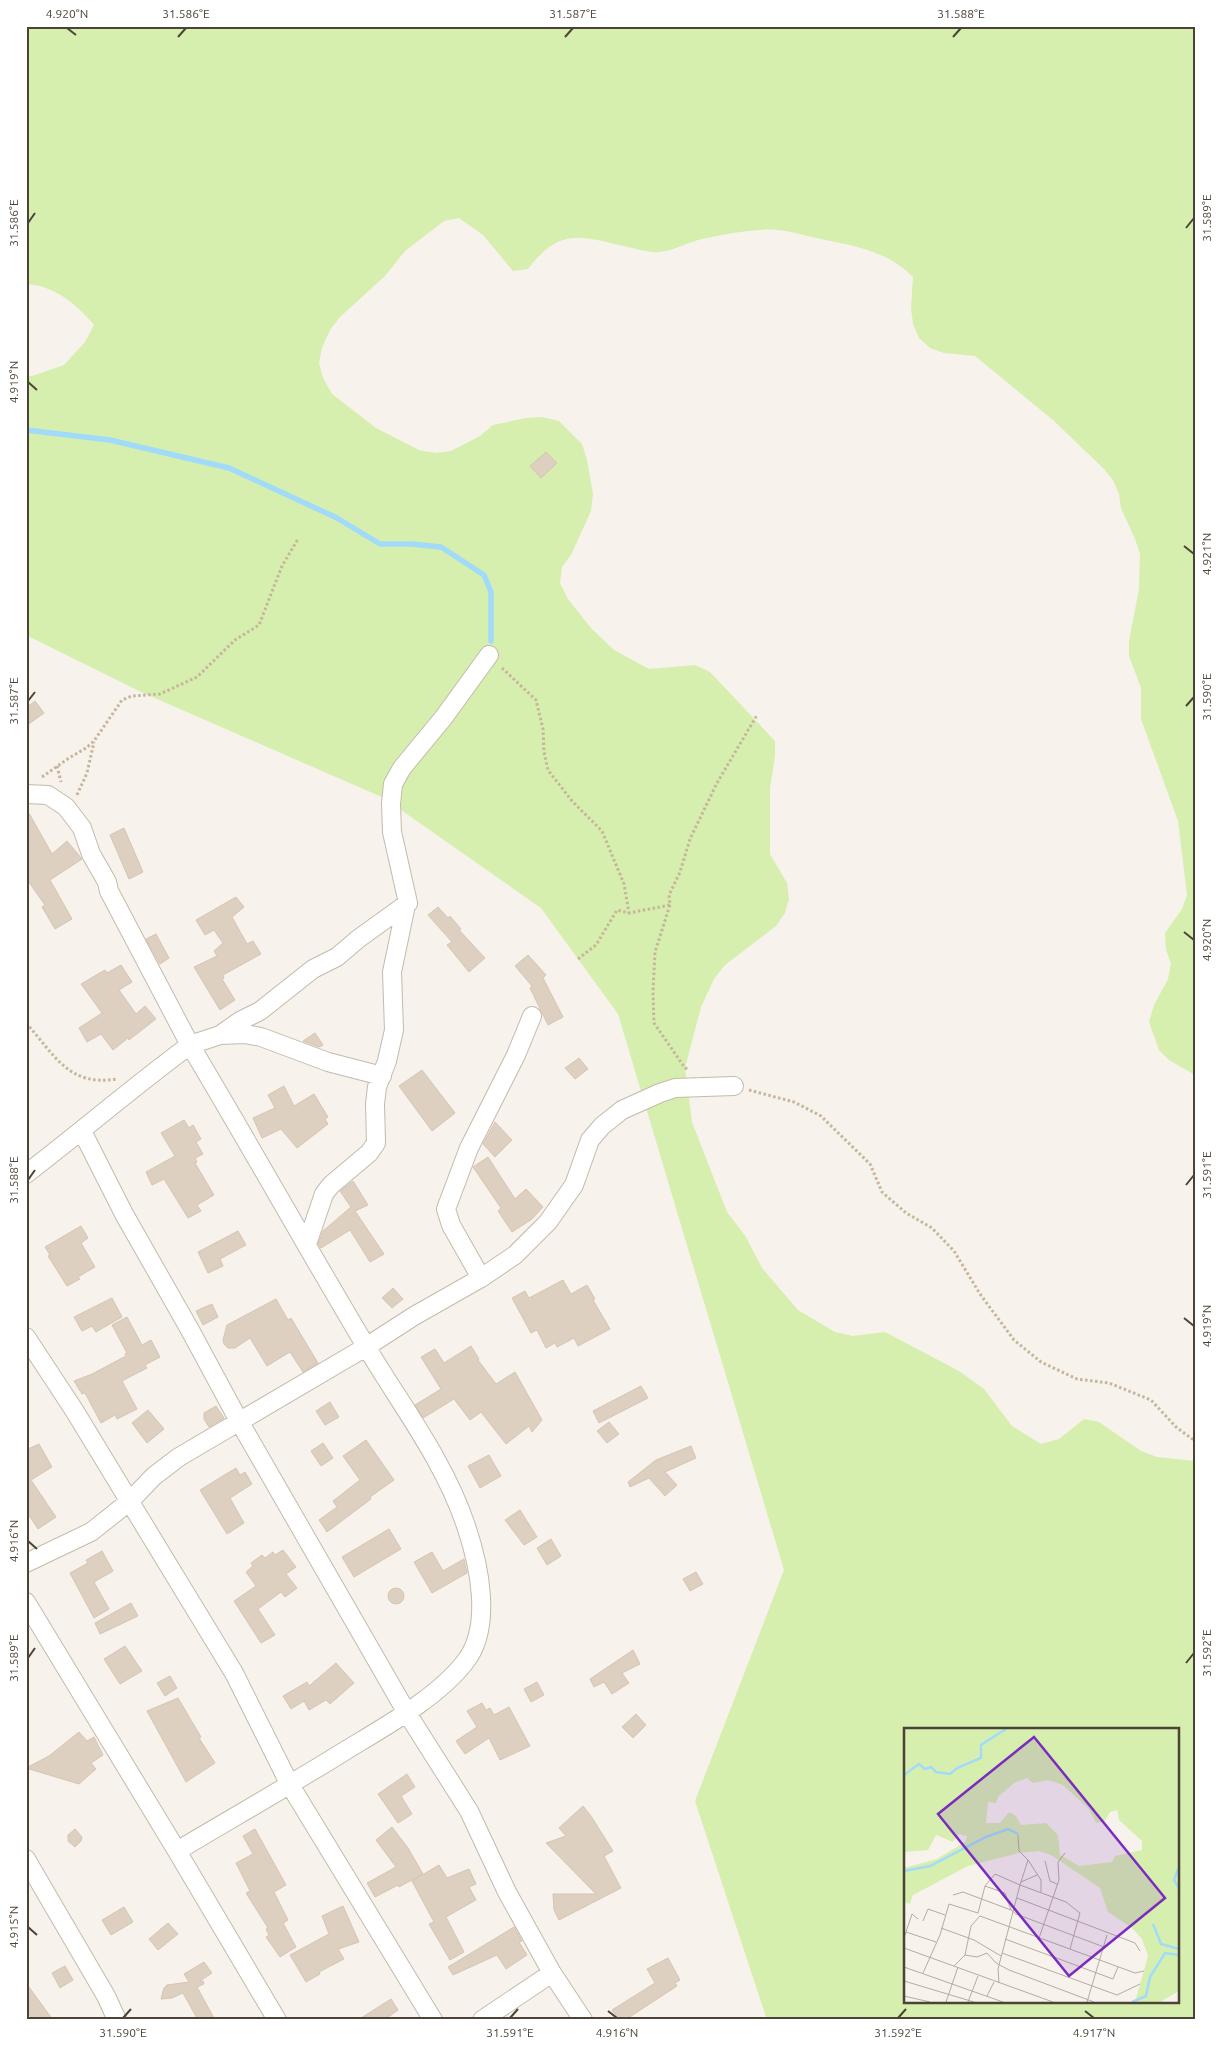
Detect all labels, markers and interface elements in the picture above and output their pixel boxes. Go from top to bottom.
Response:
text: 4.920°N [46,7,88,20]
text: 31.586°E [162,7,210,20]
text: 31.587°E [549,7,597,20]
text: 31.588°E [937,7,985,20]
text: 31.589°E [1200,194,1213,242]
text: 31.586°E [7,199,20,247]
text: 4.919°N [7,361,20,403]
text: 4.921°N [1200,533,1213,575]
text: 31.590°E [1200,673,1213,721]
text: 31.587°E [7,677,20,725]
text: 4.920°N [1200,919,1213,961]
text: 31.591°E [1200,1151,1213,1199]
text: 31.588°E [7,1156,20,1204]
text: 4.919°N [1200,1305,1213,1347]
text: 4.916°N [7,1520,20,1562]
text: 31.592°E [1200,1629,1213,1677]
text: 31.589°E [7,1634,20,1682]
inset map [904,1728,1178,2004]
text: 4.915°N [7,1906,20,1948]
text: 31.590°E [99,2026,147,2039]
text: 31.591°E [486,2026,534,2039]
text: 4.916°N [596,2026,638,2039]
text: 31.592°E [874,2026,922,2039]
text: 4.917°N [1073,2026,1115,2039]

